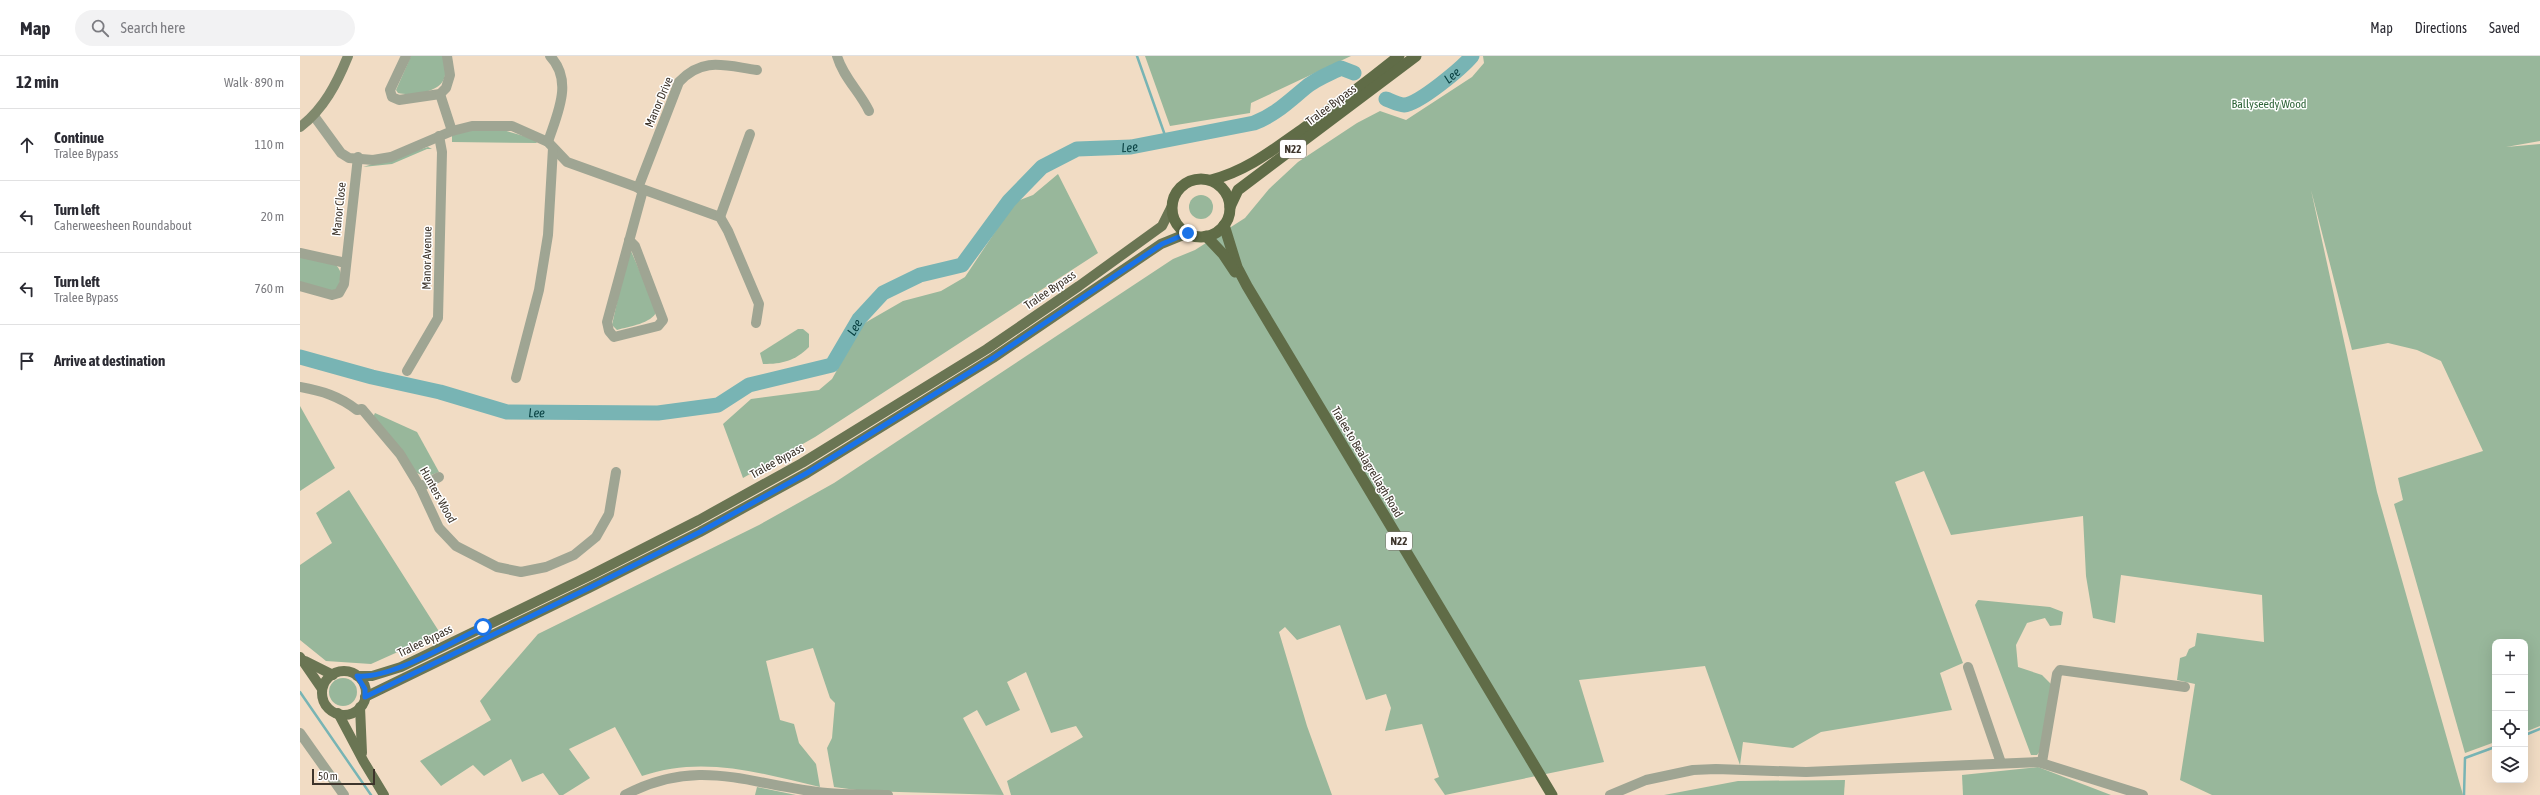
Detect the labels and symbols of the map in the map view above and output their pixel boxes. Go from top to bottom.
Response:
water label: Lee [1441,64,1464,86]
street label: Manor Drive [642,75,676,129]
street label: Tralee Bypass [1303,82,1359,128]
park label: Ballyseedy Wood [2231,97,2307,111]
water label: Lee [1121,139,1139,155]
road number: N22 [1280,140,1306,158]
street label: Manor Close [329,181,349,237]
route end [1179,224,1197,242]
street label: Manor Avenue [419,226,435,290]
street label: Tralee Bypass [1021,268,1079,312]
water label: Lee [844,316,865,338]
street label: Tralee to Bealagrellagh Road [1328,404,1406,520]
water label: Lee [528,405,545,420]
street label: Tralee Bypass [748,440,806,482]
street label: Hunters Wood [417,464,459,526]
road number: N22 [1386,532,1412,550]
route start [474,618,492,636]
street label: Tralee Bypass [395,622,455,660]
scale bar [312,767,375,786]

